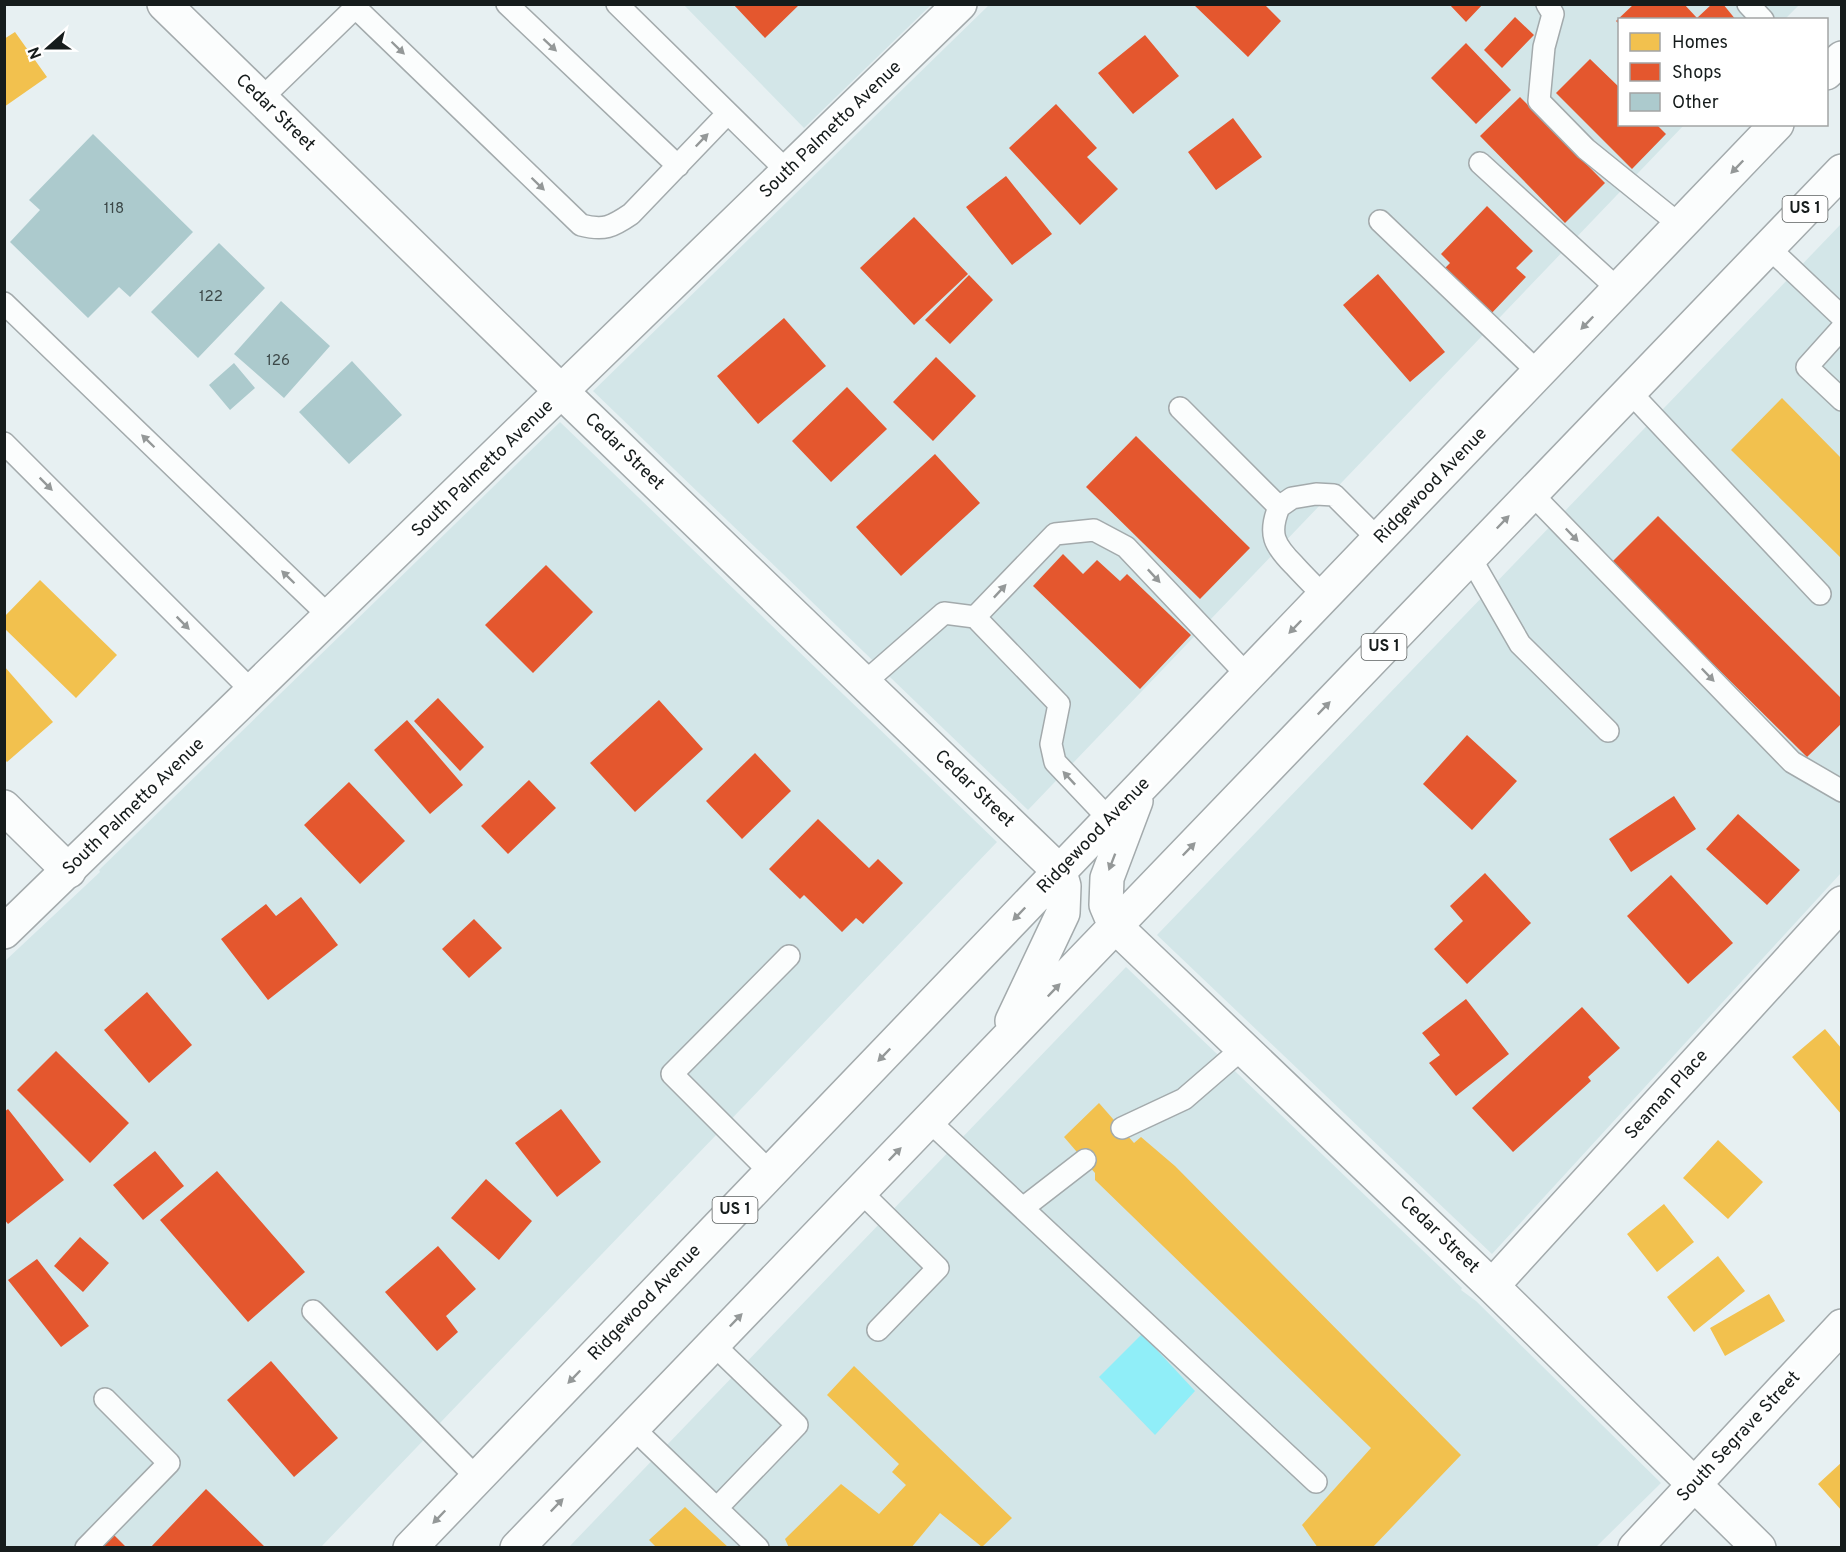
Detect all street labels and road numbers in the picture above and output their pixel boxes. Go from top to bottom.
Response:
street label: South Palmetto Avenue [755,56,907,204]
street label: Cedar Street [230,69,320,157]
road number: US 1 [1782,196,1828,222]
street label: South Palmetto Avenue [407,395,559,543]
street label: Cedar Street [579,408,669,496]
street label: Ridgewood Avenue [1369,423,1493,549]
road number: US 1 [1362,634,1406,660]
street label: South Palmetto Avenue [58,733,210,881]
street label: Cedar Street [929,745,1019,833]
street label: Ridgewood Avenue [1032,773,1156,899]
street label: Seaman Place [1620,1045,1714,1145]
street label: Cedar Street [1394,1191,1484,1279]
road number: US 1 [712,1197,758,1223]
street label: Ridgewood Avenue [583,1240,707,1366]
street label: South Segrave Street [1672,1367,1806,1507]

